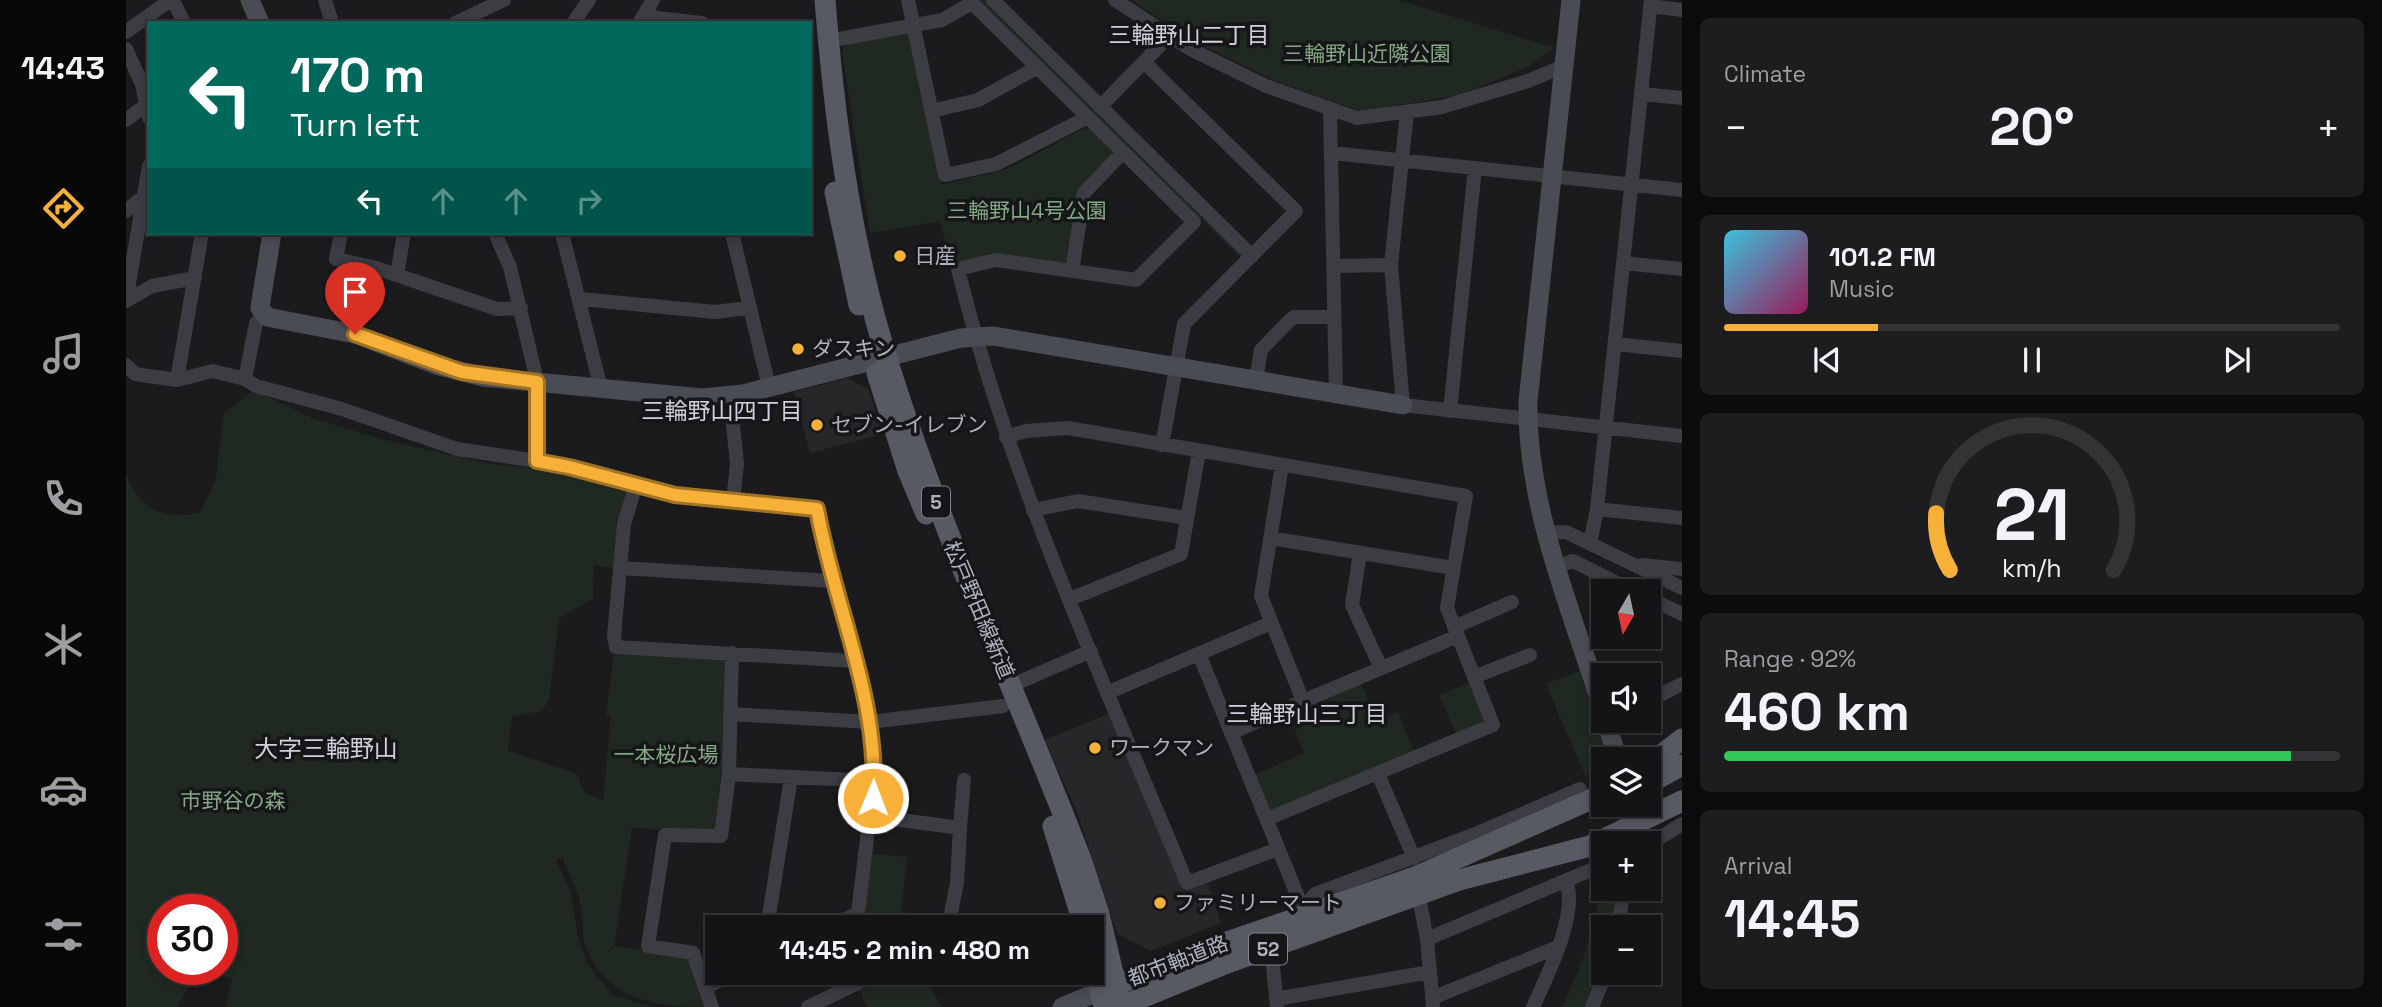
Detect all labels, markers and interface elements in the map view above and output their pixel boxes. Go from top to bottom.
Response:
district label: 三輪野山二丁目 [1109,20,1270,50]
park label: 三輪野山近隣公園 [1283,40,1451,67]
text: 170 m [290,44,425,106]
text: 14:43 [21,48,105,88]
icon: left [175,49,266,140]
text: Climate [1724,59,1806,89]
text: 20° [1989,94,2075,160]
text: − [1724,104,1748,152]
text: + [2316,104,2340,152]
text: Turn left [290,105,420,145]
icon: left [351,182,389,220]
icon: ahead [424,182,462,220]
icon: ahead [497,182,535,220]
icon: right [570,182,608,220]
icon: directions [39,184,88,233]
park label: 三輪野山4号公園 [947,197,1107,224]
text: 101.2 FM [1829,240,1936,274]
place label: 日産 [914,242,956,269]
marker: 日産 [892,248,908,264]
pin [325,262,385,334]
icon: arrive [336,273,374,311]
text: Music [1829,274,1894,304]
icon: music [39,329,88,378]
place label: ダスキン [812,335,895,362]
marker: ダスキン [790,341,806,357]
icon: previous [1808,341,1846,379]
icon: pause [2013,341,2051,379]
icon: next [2218,341,2256,379]
district label: 三輪野山四丁目 [642,396,803,426]
place label: セブン-イレブン [831,411,988,438]
marker: セブン-イレブン [809,417,825,433]
text: 21 [1994,468,2070,561]
icon: phone [39,474,88,523]
road number: 5 [922,486,950,517]
street label: 松戸野田線新道 [938,537,1021,683]
text: km/h [2002,551,2062,583]
north arrow [1591,579,1661,649]
map controls [1591,579,1661,985]
icon: climate [39,620,88,669]
text: Range · 92% [1724,644,1856,674]
button: sound [1591,663,1661,733]
text: 460 km [1724,679,1910,745]
district label: 三輪野山三丁目 [1227,699,1388,729]
district label: 大字三輪野山 [254,733,398,764]
place label: ワークマン [1109,734,1214,761]
marker: ワークマン [1087,740,1103,756]
park label: 一本桜広場 [614,741,719,768]
button: layers [1591,747,1661,817]
position arrow [836,761,910,835]
icon: car [39,765,88,814]
park label: 市野谷の森 [181,787,286,814]
button: + [1591,831,1661,901]
text: Arrival [1724,851,1792,881]
text: 14:45 [1724,886,1860,952]
place label: ファミリーマート [1174,889,1342,916]
speed limit sign: 30 [147,894,238,985]
marker: ファミリーマート [1152,895,1168,911]
icon: filters [39,910,88,959]
button: − [1591,915,1661,985]
street label: 都市軸道路 [1124,929,1232,992]
text: 14:45 · 2 min · 480 m [779,933,1030,967]
road number: 52 [1249,934,1287,965]

